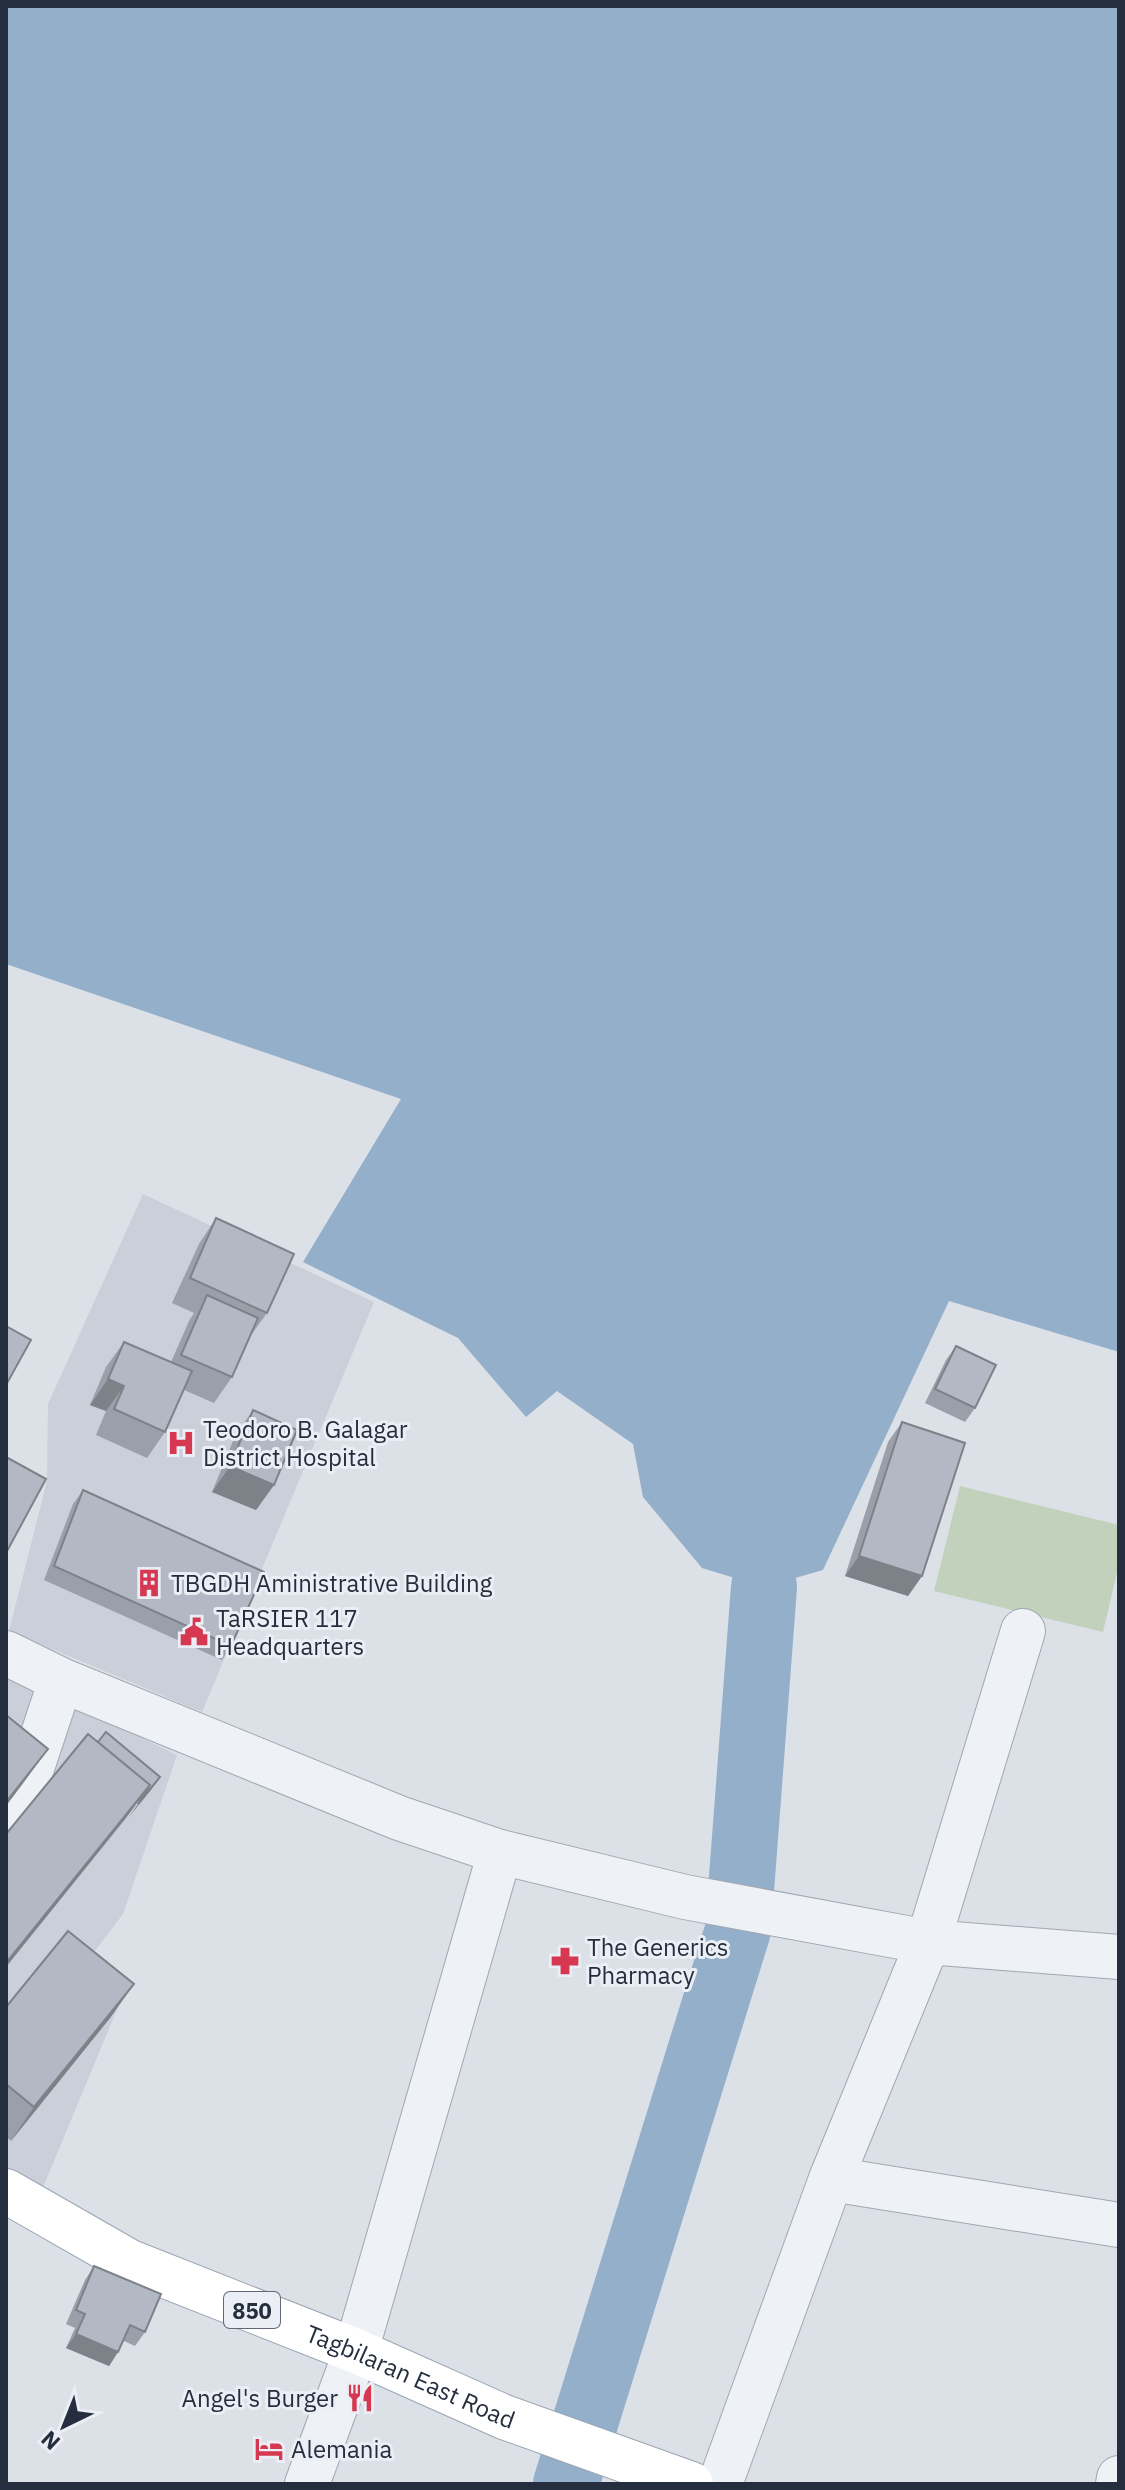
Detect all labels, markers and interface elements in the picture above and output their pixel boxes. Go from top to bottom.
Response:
place label: Teodoro B. Galagar District Hospital [203,1413,408,1473]
hospital icon: Teodoro B. Galagar District Hospital [166,1428,196,1458]
place label: TBGDH Aministrative Building [171,1567,493,1599]
building icon: TBGDH Aministrative Building [134,1568,164,1598]
place label: TaRSIER 117 Headquarters [216,1602,364,1662]
public building icon: TaRSIER 117 Headquarters [179,1617,209,1647]
place label: The Generics Pharmacy [587,1931,728,1991]
pharmacy icon: The Generics Pharmacy [550,1946,580,1976]
road number: 850 [224,2292,280,2328]
street label: Tagbilaran East Road [301,2317,520,2436]
place label: Angel's Burger [182,2382,338,2414]
restaurant icon: Angel's Burger [345,2383,375,2413]
north arrow [24,2386,104,2466]
text: N [34,2425,66,2457]
place label: Alemania [291,2433,392,2465]
hotel icon: Alemania [254,2434,284,2464]

